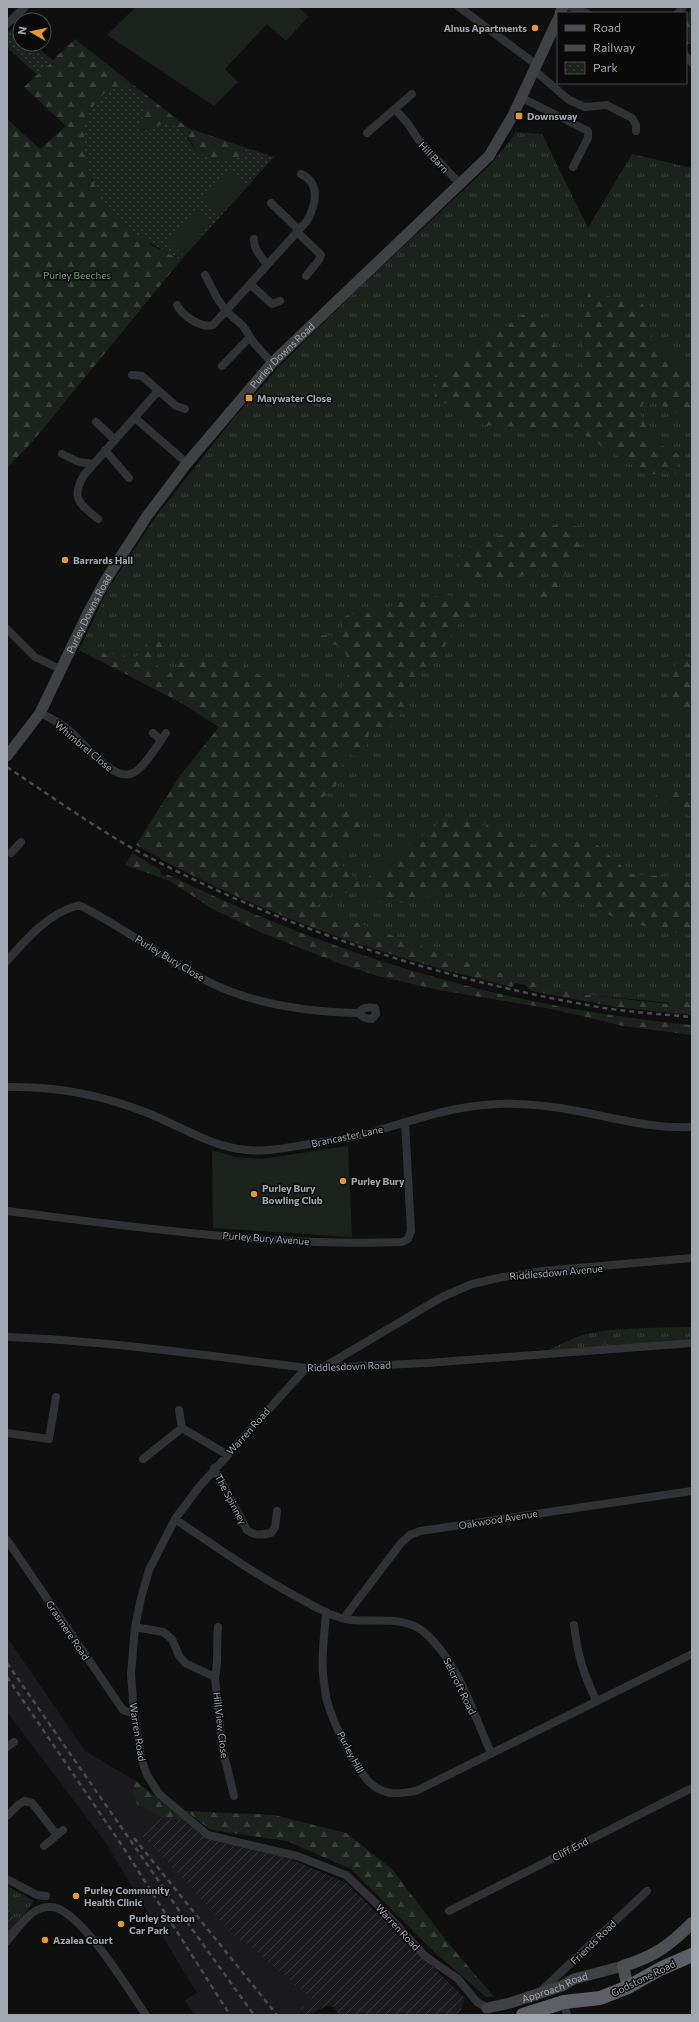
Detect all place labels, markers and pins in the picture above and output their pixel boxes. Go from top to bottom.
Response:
place label: Alnus Apartments [444,22,527,34]
marker: Alnus Apartments [530,23,540,33]
place label: Downsway [527,110,578,122]
marker: Downsway [514,111,524,121]
place label: Maywater Close [257,392,332,404]
marker: Maywater Close [244,393,254,403]
place label: Barrards Hall [73,554,133,566]
marker: Barrards Hall [60,555,70,565]
place label: Purley Bury [351,1175,405,1187]
marker: Purley Bury [338,1176,348,1186]
place label: Purley Bury Bowling Club [262,1182,323,1206]
marker: Purley Bury Bowling Club [249,1189,259,1199]
place label: Purley Community Health Clinic [84,1884,170,1908]
marker: Purley Community Health Clinic [71,1891,81,1901]
place label: Purley Station Car Park [129,1912,195,1936]
marker: Purley Station Car Park [116,1919,126,1929]
place label: Azalea Court [53,1934,113,1946]
marker: Azalea Court [40,1935,50,1945]

